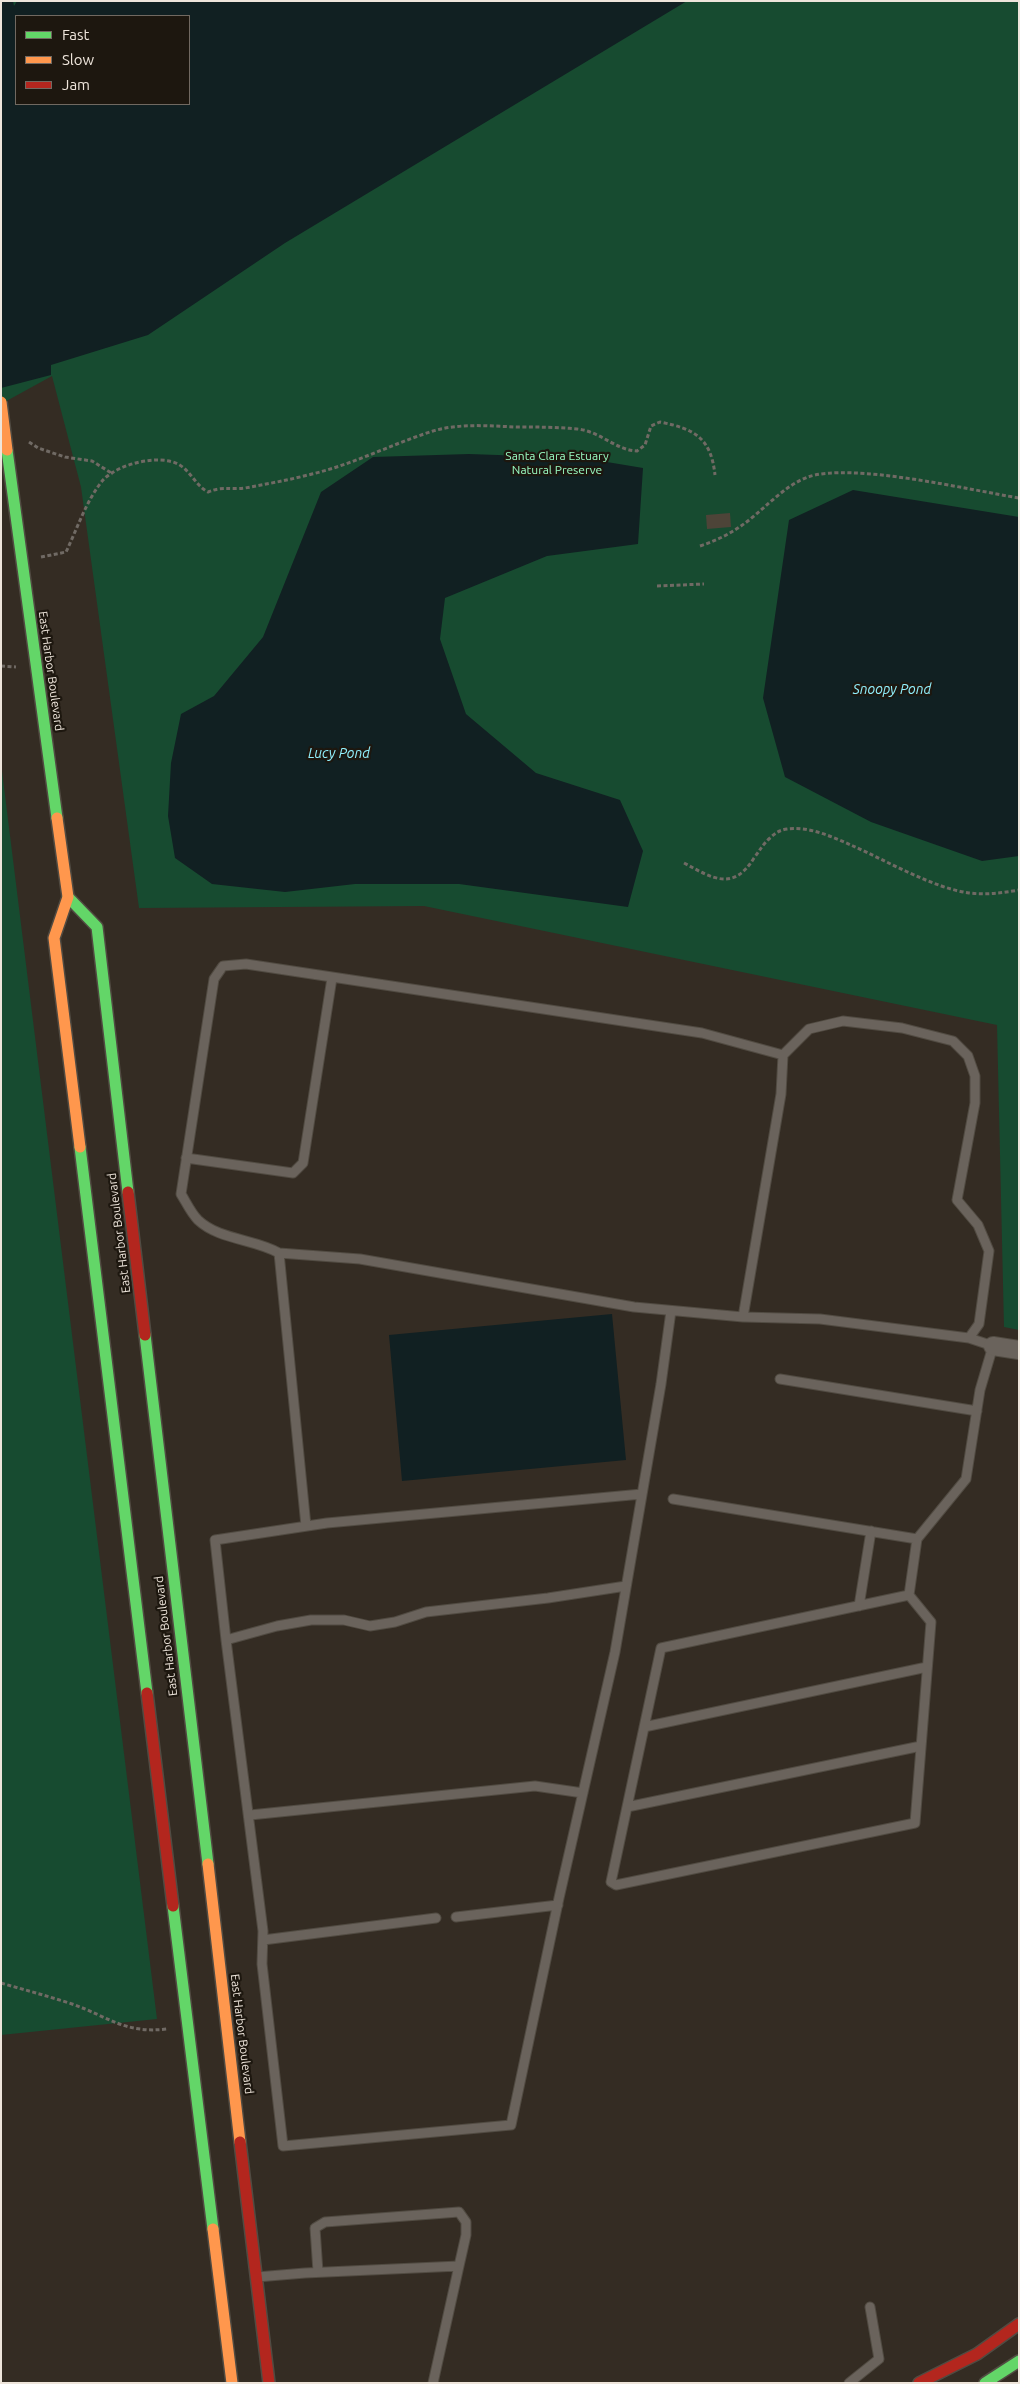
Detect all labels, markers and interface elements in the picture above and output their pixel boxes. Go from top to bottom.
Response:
legend [15,15,190,105]
text: Fast [62,26,89,43]
text: Slow [62,51,94,68]
text: Jam [62,76,90,93]
park label: Santa Clara Estuary Natural Preserve [505,449,609,477]
street label: East Harbor Boulevard [35,610,67,732]
water label: Snoopy Pond [853,681,931,697]
water label: Lucy Pond [308,745,370,761]
street label: East Harbor Boulevard [104,1172,134,1294]
street label: East Harbor Boulevard [151,1575,181,1697]
street label: East Harbor Boulevard [227,1973,257,2095]

